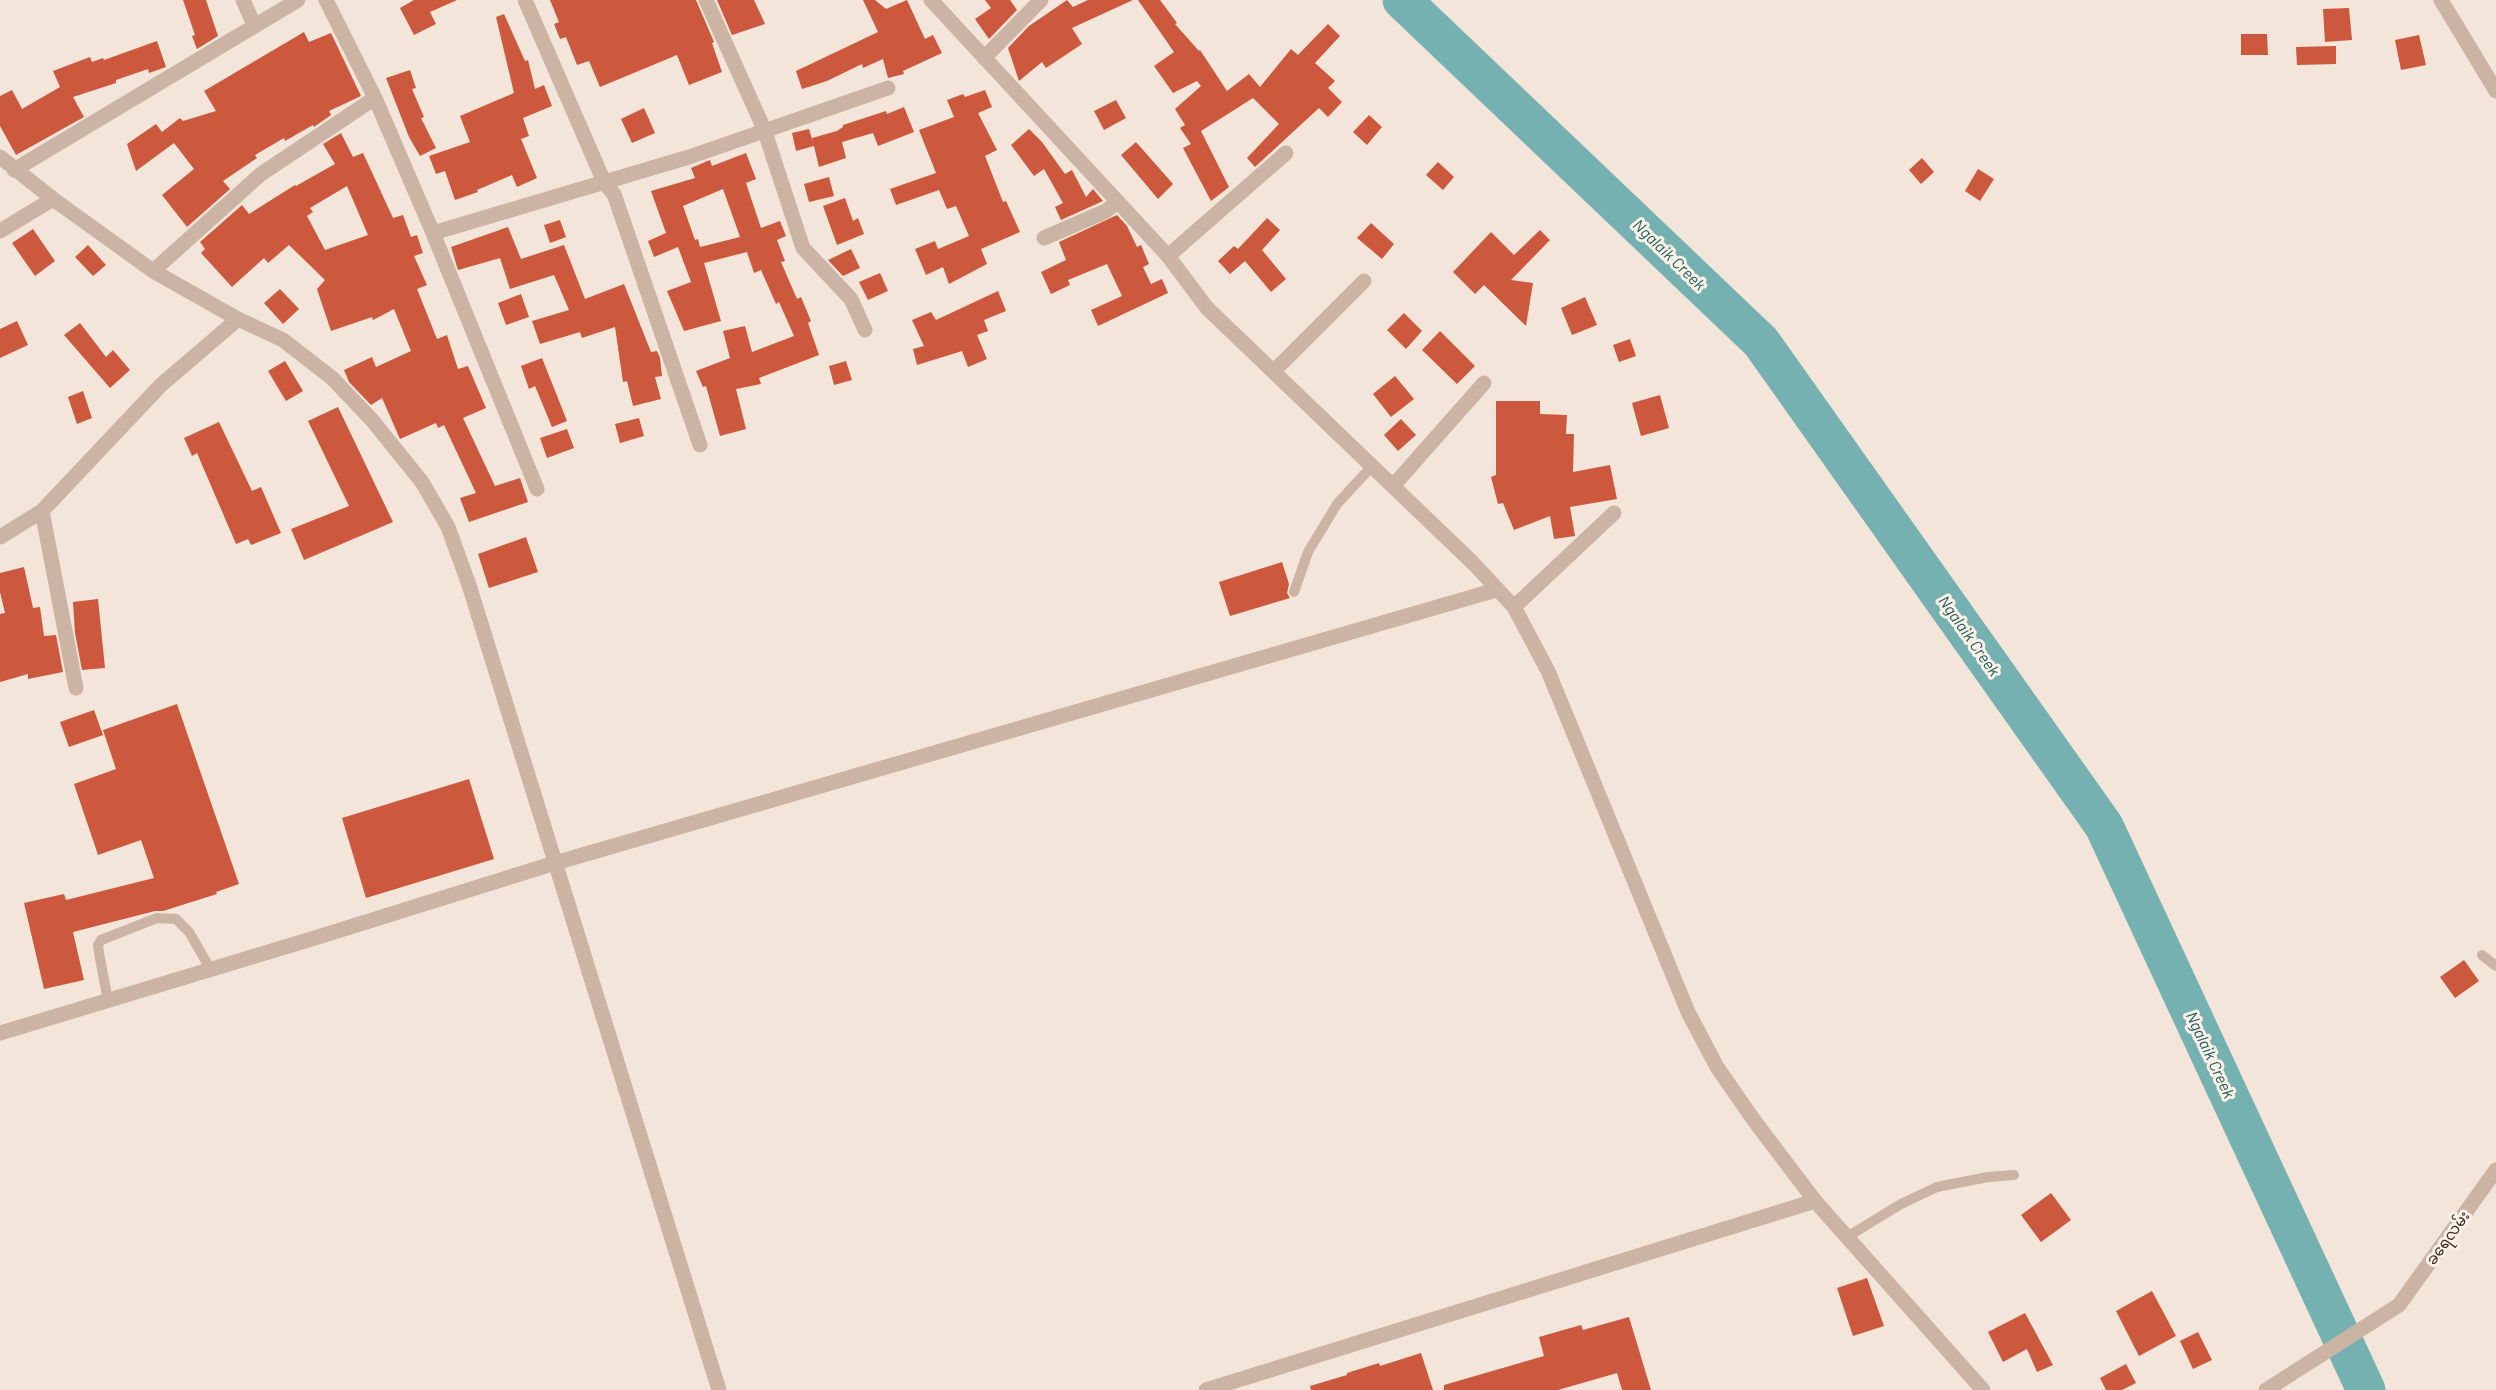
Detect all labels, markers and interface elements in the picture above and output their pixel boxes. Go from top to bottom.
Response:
water label: Ngalaik Creek [1629,216,1709,294]
water label: Ngalaik Creek [1934,592,2004,680]
water label: Ngalaik Creek [2182,1009,2238,1101]
street label: ခရေလမ်း [2423,1208,2473,1268]

